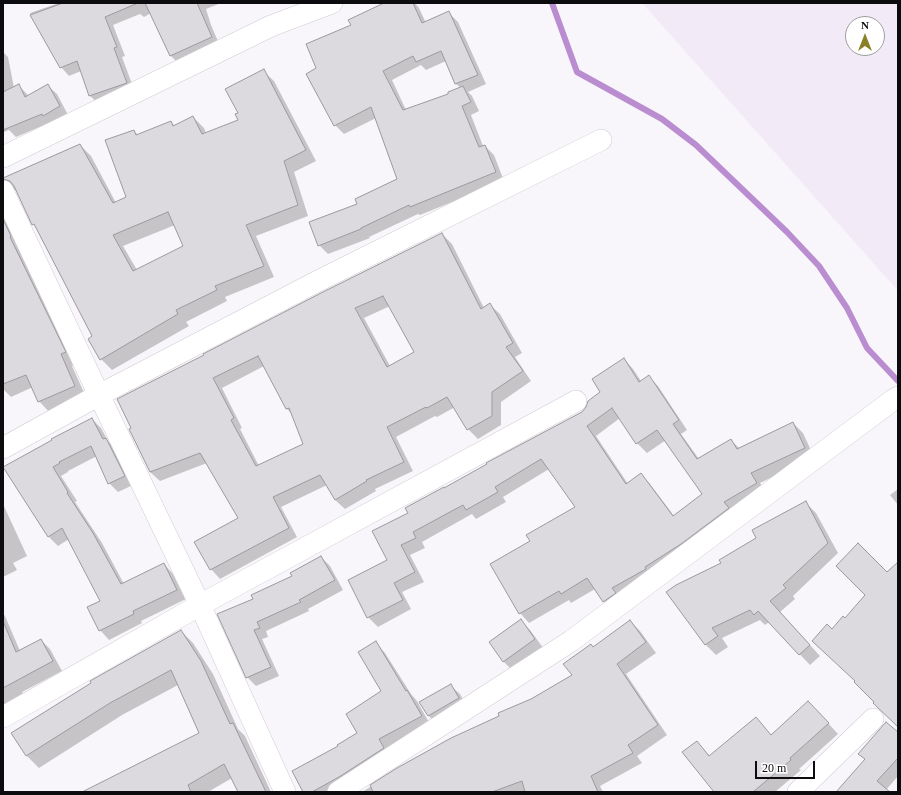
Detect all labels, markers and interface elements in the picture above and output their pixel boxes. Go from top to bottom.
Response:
north arrow [845,16,885,56]
text: N [861,19,869,31]
scale bar [757,753,817,779]
text: 20 m [762,761,786,775]

